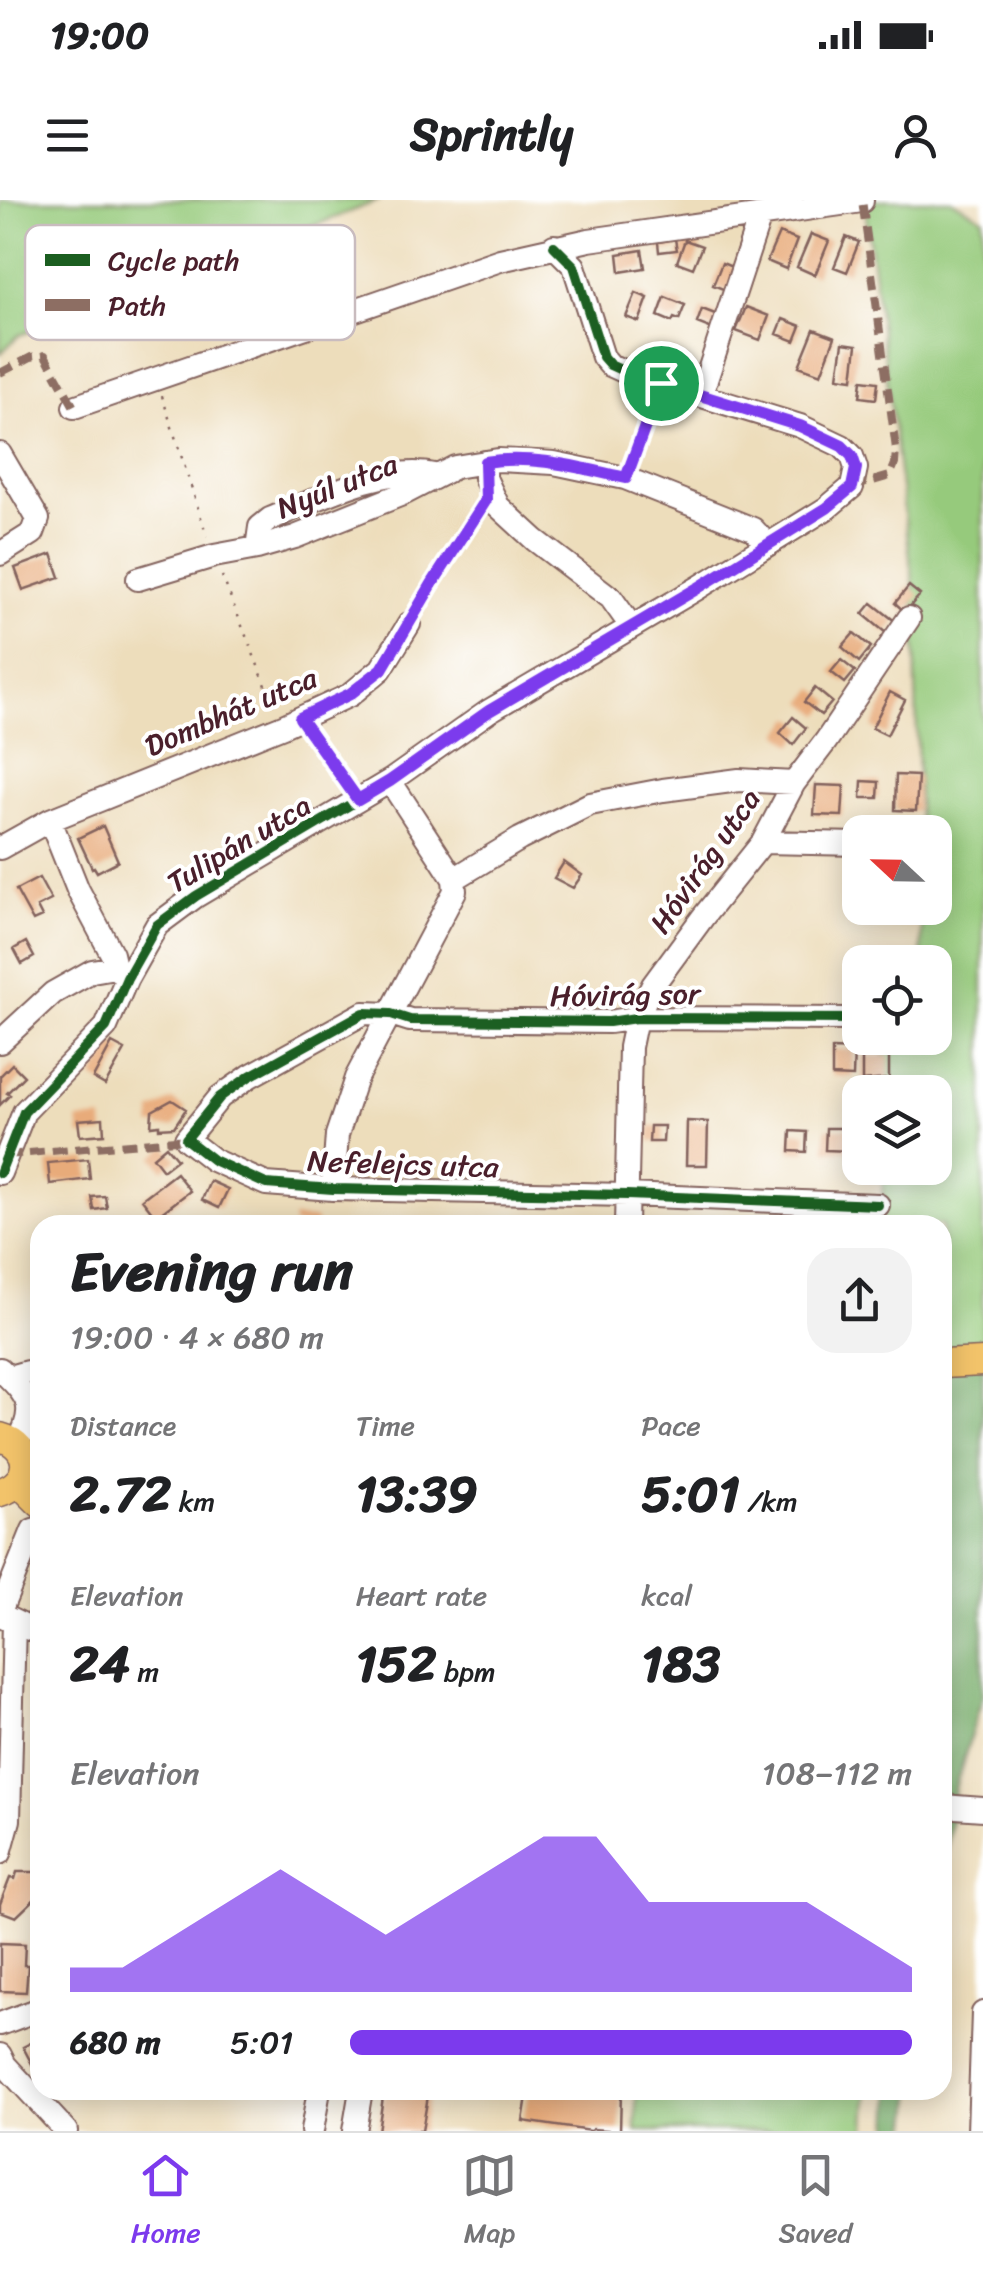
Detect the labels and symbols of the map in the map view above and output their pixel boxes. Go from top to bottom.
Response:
legend [25,225,355,340]
text: Cycle path [108,236,239,285]
text: Path [108,281,166,330]
pin [619,341,704,426]
street label: Nyúl utca [268,437,407,535]
street label: Dombhát utca [136,651,327,773]
street label: Hóvirág utca [635,777,775,945]
street label: Tulipán utca [156,779,322,909]
north arrow [842,815,952,925]
street label: Hóvirág sor [549,967,702,1023]
street label: Nefelejcs utca [306,1134,501,1194]

